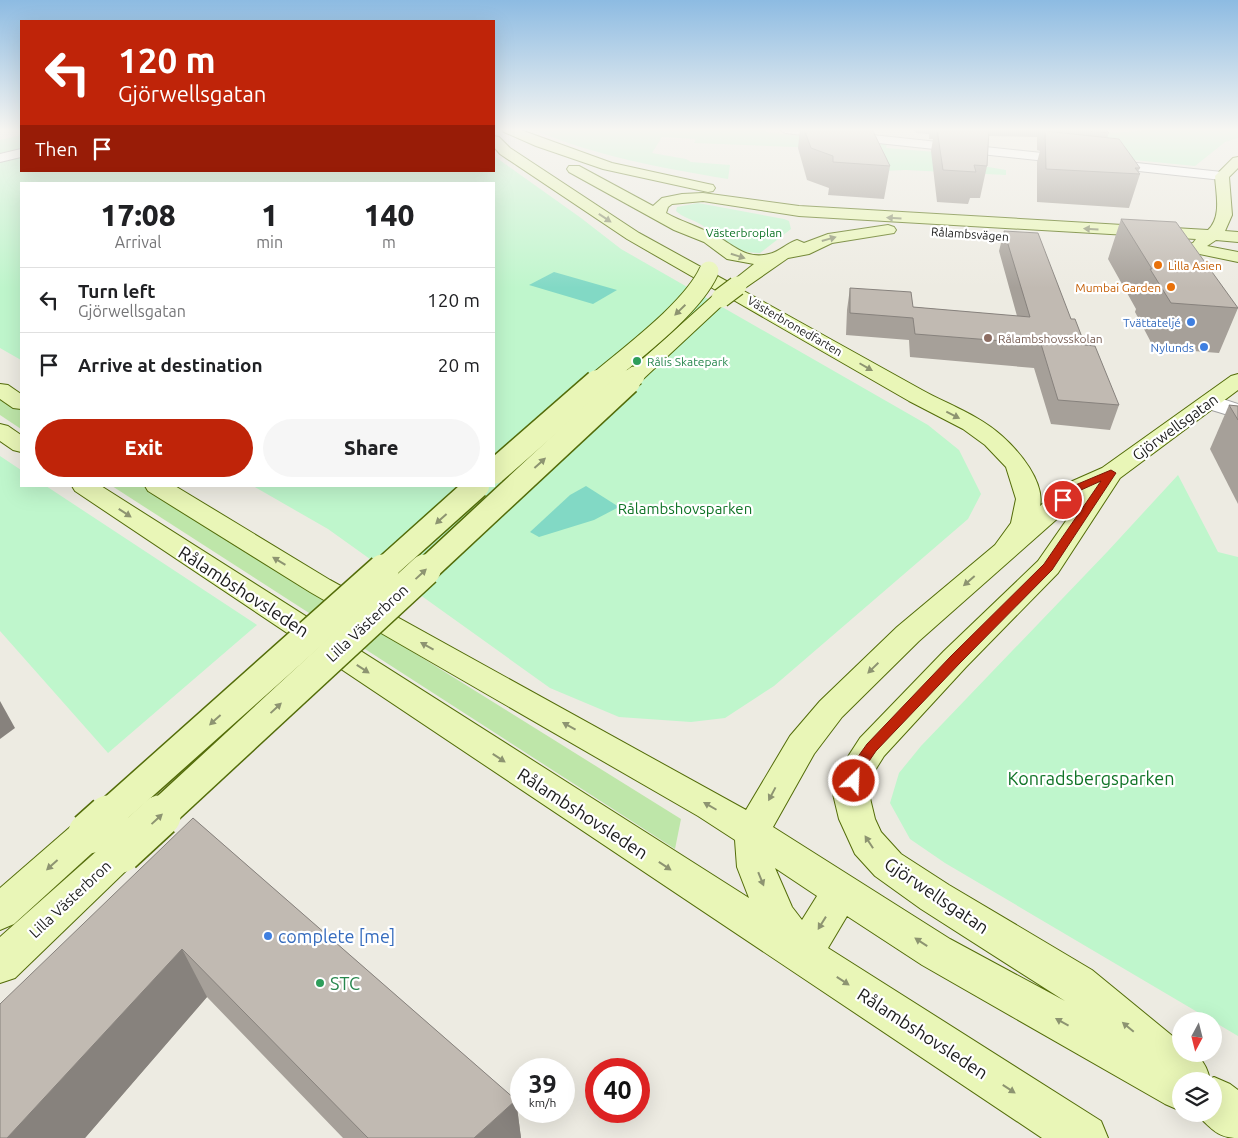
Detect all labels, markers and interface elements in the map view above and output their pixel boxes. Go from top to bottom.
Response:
icon: left [35,40,100,105]
text: 120 m [118,40,216,80]
text: Gjörwellsgatan [118,81,266,106]
icon: arrive [88,135,116,163]
text: Then [35,138,78,160]
text: 17:08 [101,198,176,232]
text: 1 [261,198,278,232]
text: 140 [364,198,414,232]
one-way arrow [599,213,612,223]
one-way arrow [886,213,902,221]
street label: Rålambsvägen [931,225,1009,243]
one-way arrow [1082,225,1098,233]
park label: Västerbroplan [706,226,782,239]
text: Arrival [115,233,161,251]
text: min [256,233,283,251]
text: m [382,233,396,251]
one-way arrow [822,235,837,243]
one-way arrow [731,253,746,260]
marker: Lilla Asien [1152,259,1164,271]
place label: Lilla Asien [1168,259,1222,272]
text: Turn left [78,280,156,302]
place label: Mumbai Garden [1075,281,1161,294]
marker: Mumbai Garden [1165,281,1177,293]
icon: left [35,286,63,314]
text: 120 m [427,289,480,311]
street label: Västerbronedfarten [745,294,845,358]
text: Gjörwellsgatan [78,302,186,320]
one-way arrow [674,303,686,315]
place label: Tvättateljé [1123,316,1181,329]
marker: Tvättateljé [1185,316,1197,328]
marker: Rålambshovsskolan [982,332,994,344]
place label: Rålambshovsskolan [998,332,1103,345]
place label: Nylunds [1151,341,1194,354]
marker: Nylunds [1198,341,1210,353]
icon: arrive [35,351,63,379]
text: Arrive at destination [78,354,263,376]
text: 20 m [438,354,480,376]
marker: Rålis Skatepark [631,355,643,367]
place label: Rålis Skatepark [647,355,728,368]
one-way arrow [859,362,872,371]
street label: Gjörwellsgatan [1129,390,1221,464]
one-way arrow [945,411,960,419]
button: Exit [35,419,253,477]
button: Share [263,419,480,477]
one-way arrow [533,457,545,469]
pin [1042,479,1084,521]
icon: arrive [1049,486,1077,514]
park label: Rålambshovsparken [618,500,752,517]
one-way arrow [118,508,132,518]
one-way arrow [435,513,447,525]
street label: Rålambshovsleden [175,541,313,641]
one-way arrow [272,556,285,565]
one-way arrow [414,568,426,580]
one-way arrow [963,575,976,586]
street label: Lilla Västerbron [323,581,411,665]
one-way arrow [420,642,435,650]
one-way arrow [867,662,879,674]
one-way arrow [357,664,370,674]
one-way arrow [270,702,282,714]
one-way arrow [210,714,222,726]
one-way arrow [562,722,576,730]
one-way arrow [493,753,506,763]
position arrow [827,754,879,806]
street label: Rålambshovsleden [514,763,652,863]
park label: Konradsbergsparken [1008,768,1174,788]
one-way arrow [768,787,776,802]
one-way arrow [704,801,717,810]
one-way arrow [151,813,163,825]
one-way arrow [864,835,874,849]
street label: Gjörwellsgatan [881,853,993,937]
street label: Lilla Västerbron [26,857,114,941]
one-way arrow [46,860,59,871]
one-way arrow [658,861,671,871]
one-way arrow [757,872,765,887]
one-way arrow [817,916,827,929]
place label: complete [me] [278,926,395,946]
marker: complete [me] [262,930,274,942]
one-way arrow [914,937,928,946]
place label: STC [330,973,360,993]
marker: STC [314,977,326,989]
one-way arrow [836,977,850,986]
street label: Rålambshovsleden [854,983,992,1083]
north arrow [1172,1012,1222,1062]
map controls [1172,1012,1222,1122]
one-way arrow [1055,1018,1070,1026]
one-way arrow [1122,1022,1135,1033]
speed limit sign: 40 [585,1058,650,1123]
text: 39 [528,1070,557,1098]
button: layers [1172,1072,1222,1122]
one-way arrow [1002,1084,1015,1094]
text: km/h [529,1096,556,1109]

